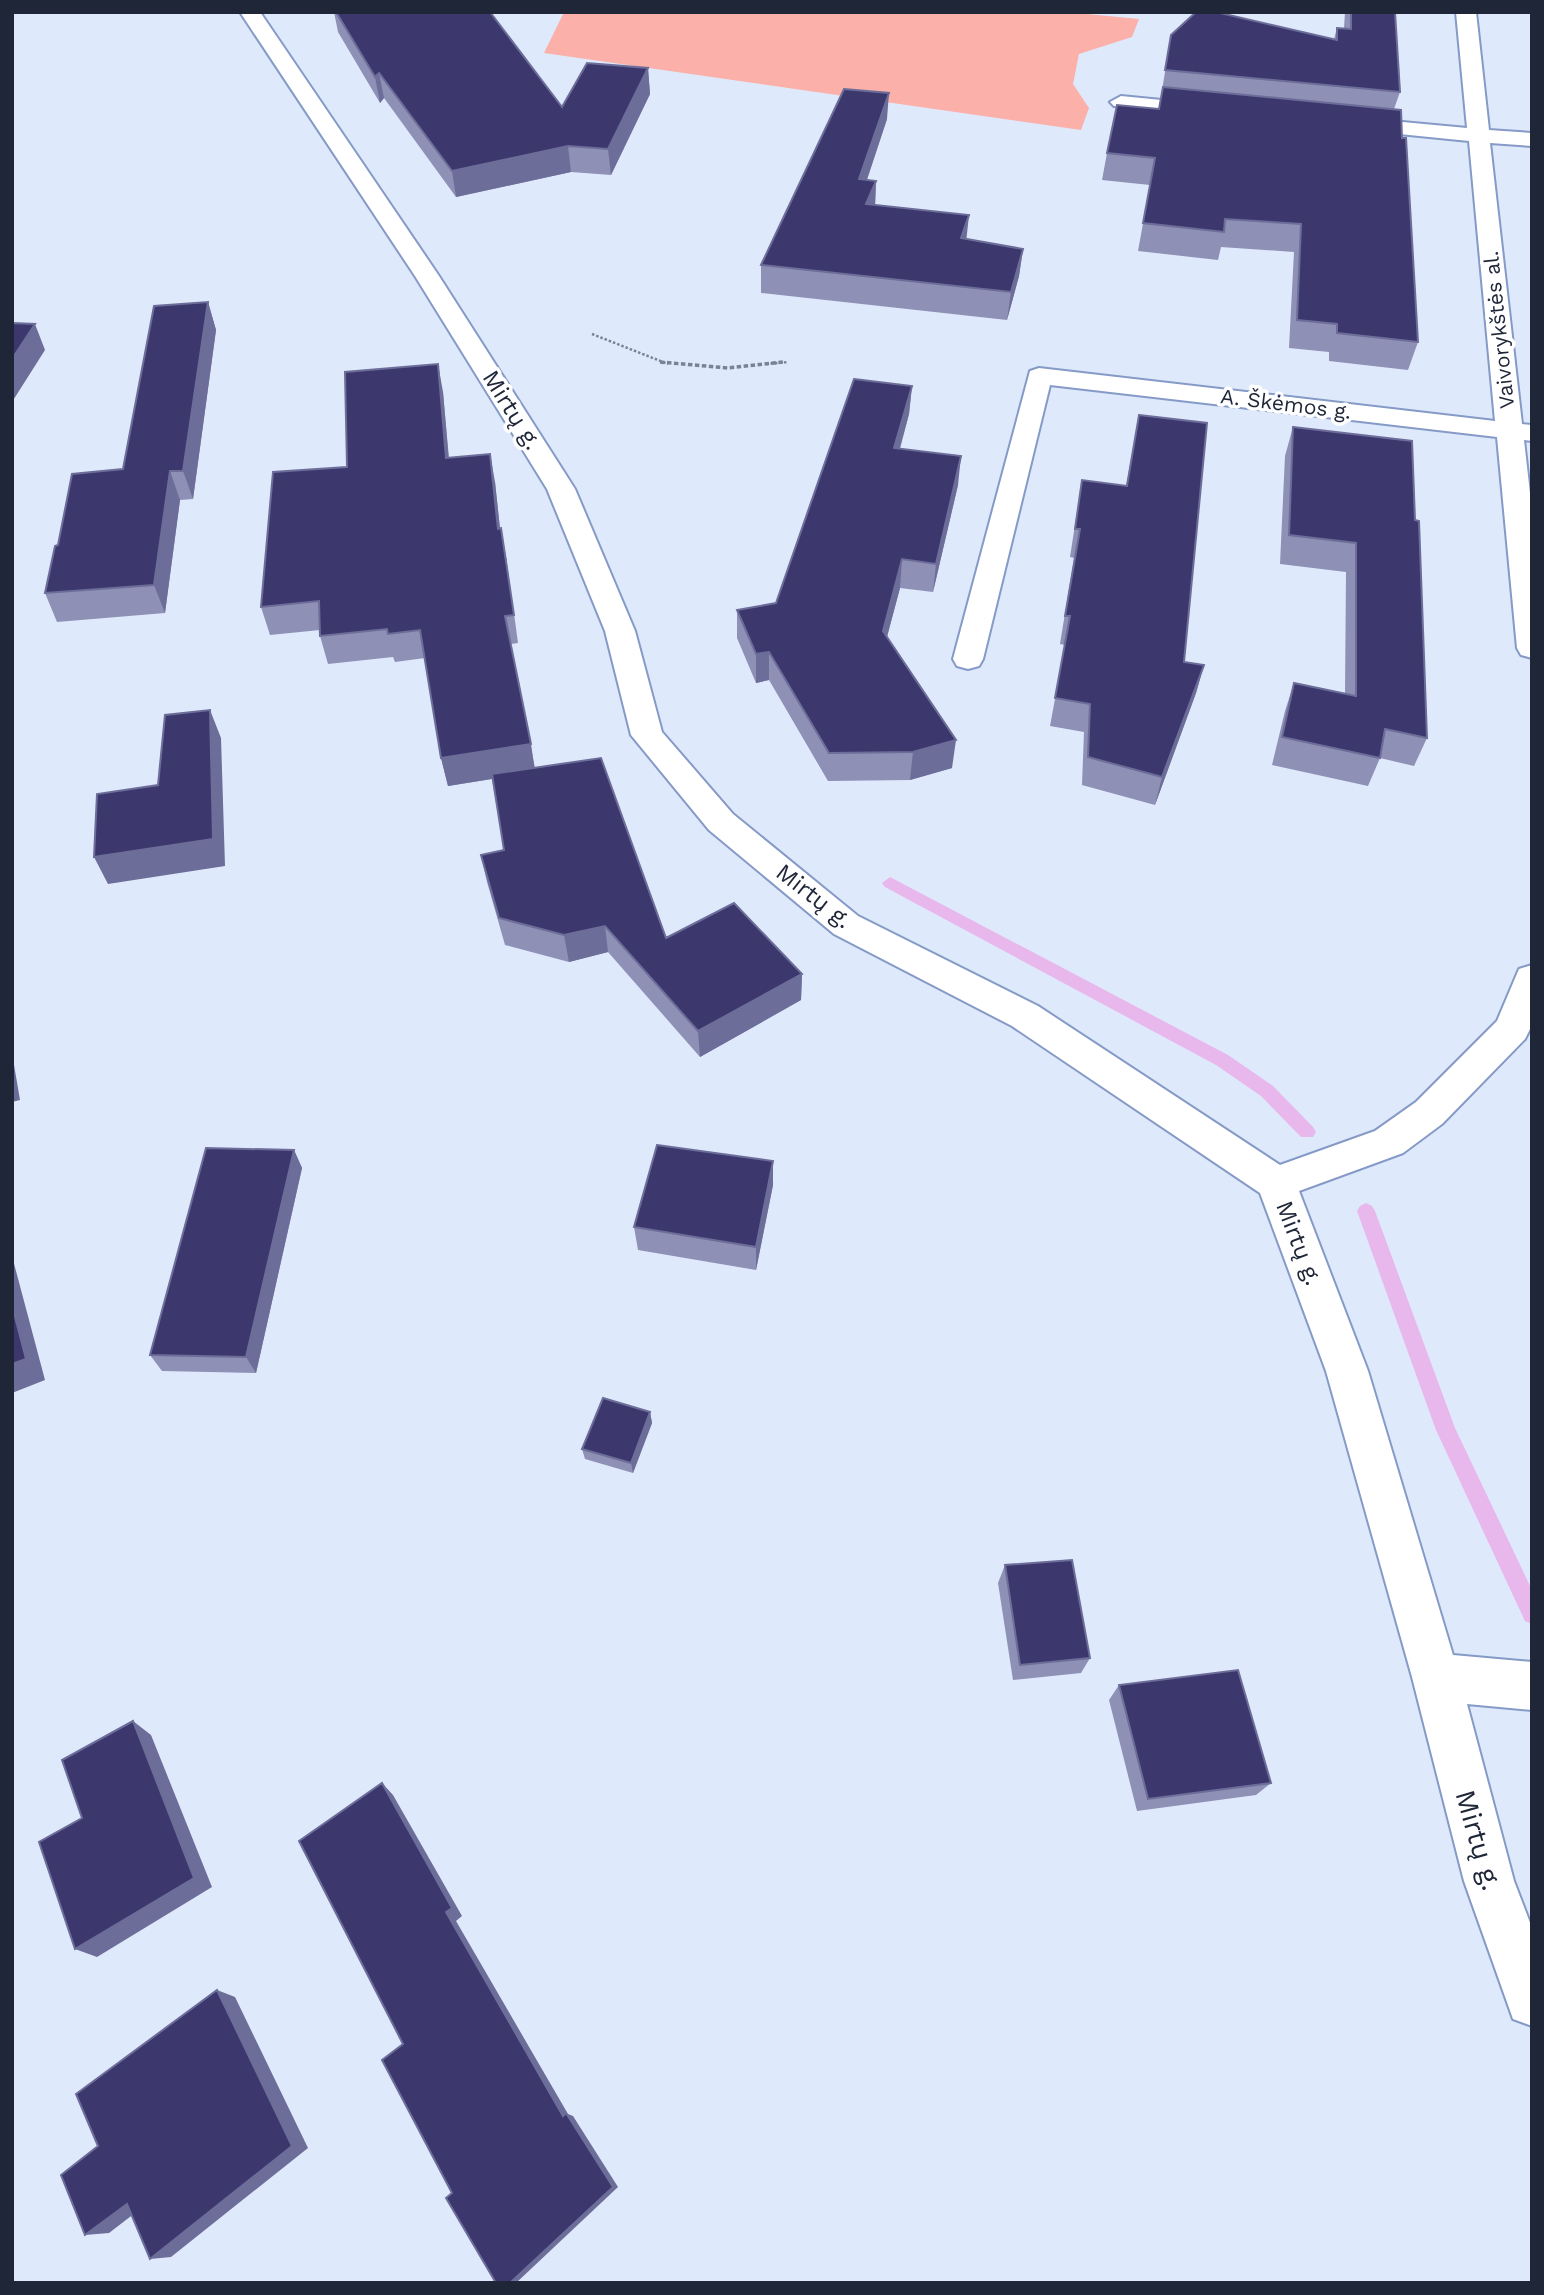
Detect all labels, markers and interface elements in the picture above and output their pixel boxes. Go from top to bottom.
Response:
street label: Vaivorykštės al. [1478,250,1519,410]
street label: Mirtų g. [477,365,547,455]
street label: A. Škėmos g. [1219,383,1353,424]
street label: Mirtų g. [771,858,857,934]
street label: Mirtų g. [1270,1197,1328,1289]
street label: Mirtų g. [1448,1786,1509,1894]

